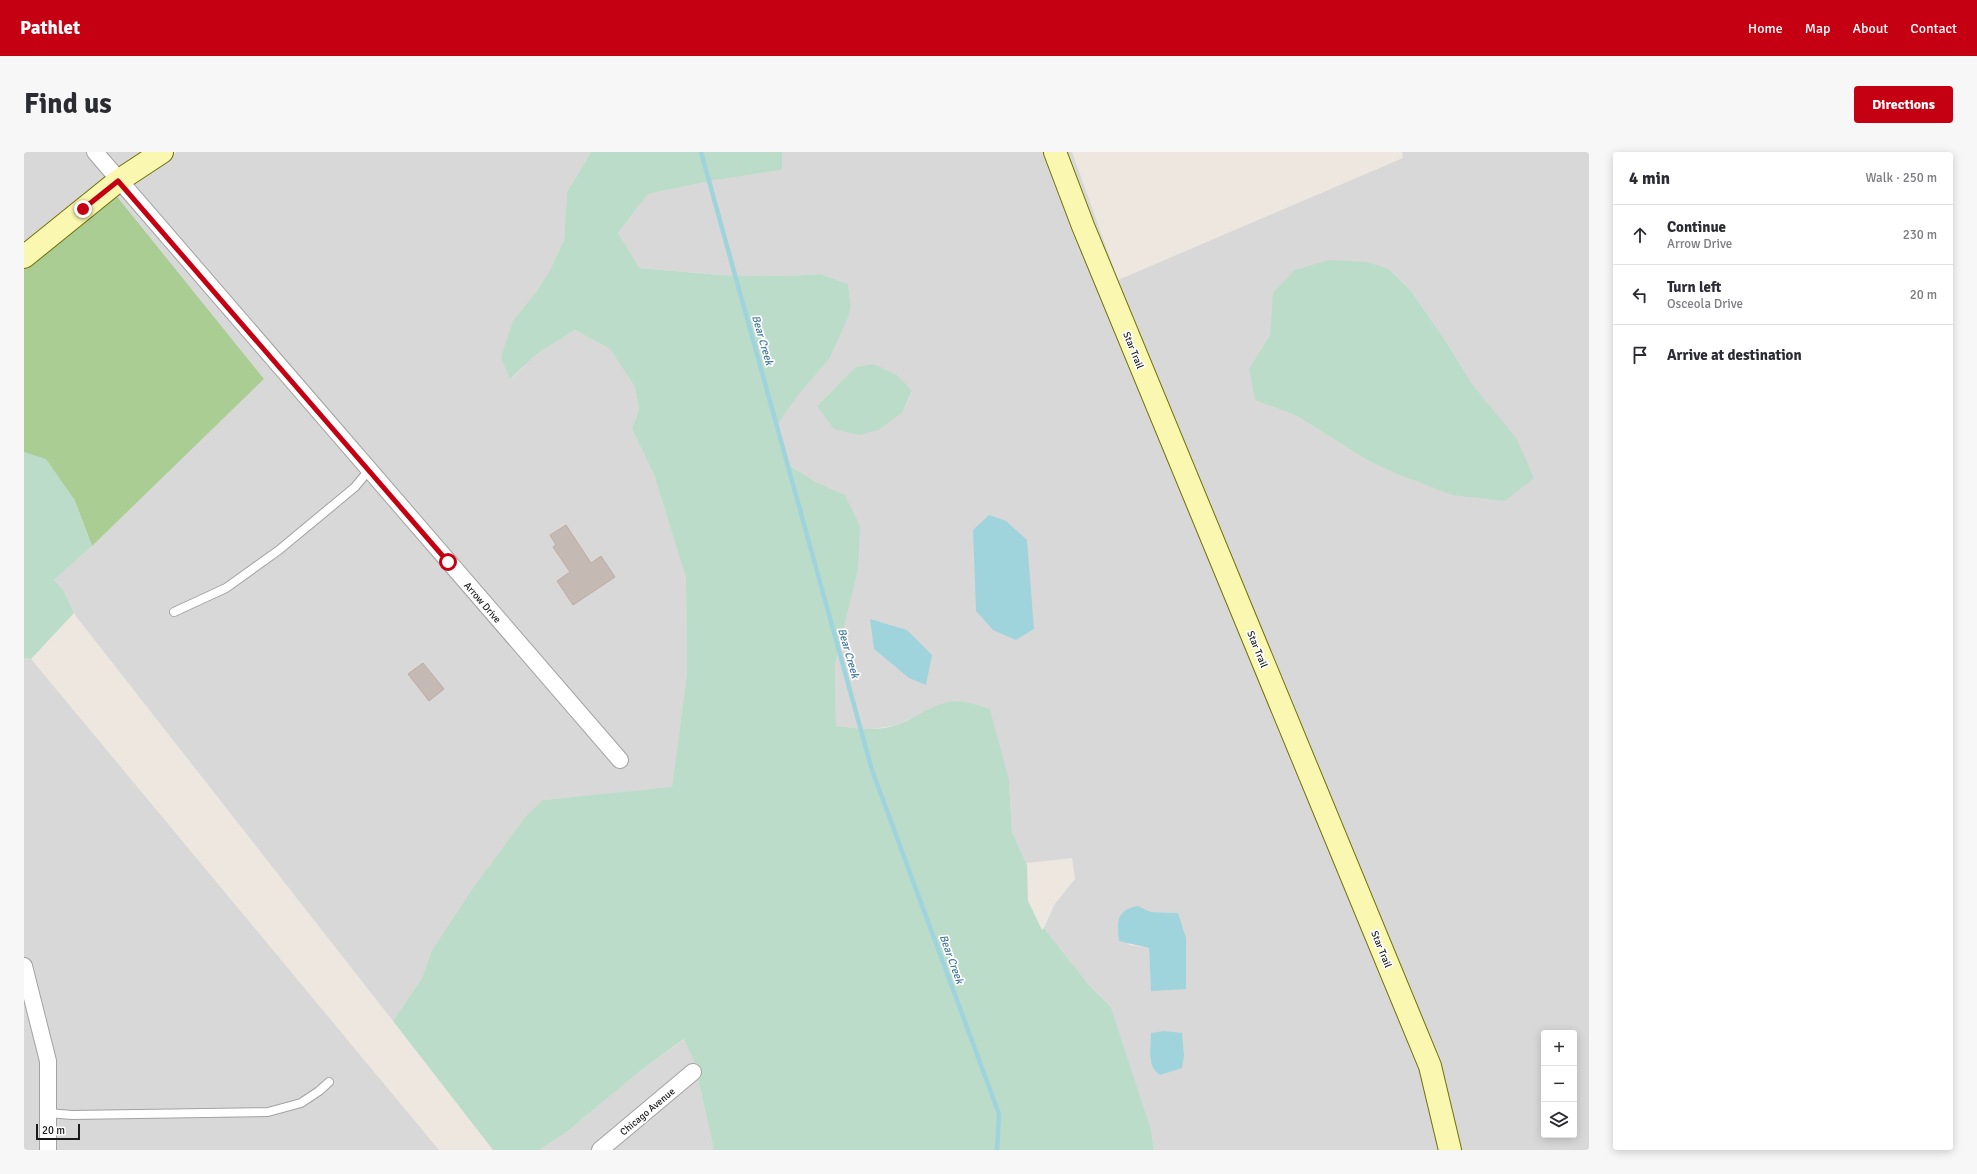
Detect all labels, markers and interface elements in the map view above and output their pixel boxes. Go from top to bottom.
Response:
text: Pathlet [20,16,80,40]
text: Home [1748,20,1783,37]
text: Map [1805,20,1830,37]
text: About [1852,20,1888,37]
text: Contact [1910,20,1957,37]
button: Directions [1854,86,1953,123]
text: Find us [24,87,112,121]
text: 4 min [1629,168,1670,189]
text: Walk · 250 m [1866,170,1937,186]
route end [74,200,92,218]
text: Continue [1667,218,1726,236]
icon: ahead [1629,224,1651,246]
text: 230 m [1903,227,1937,243]
text: Arrow Drive [1667,236,1732,252]
text: Turn left [1667,278,1721,296]
icon: left [1629,284,1651,306]
text: 20 m [1910,287,1937,303]
text: Osceola Drive [1667,296,1743,312]
water label: Bear Creek [749,314,776,368]
street label: Star Trail [1120,330,1146,371]
icon: arrive [1629,344,1651,366]
text: Arrive at destination [1667,346,1802,364]
route start [439,553,457,571]
street label: Arrow Drive [461,580,503,626]
water label: Bear Creek [835,627,862,681]
street label: Star Trail [1244,629,1270,670]
street label: Star Trail [1368,929,1394,970]
water label: Bear Creek [937,933,967,987]
map controls [1541,1030,1577,1138]
button: + [1541,1030,1577,1066]
button: − [1541,1066,1577,1102]
street label: Chicago Avenue [618,1085,678,1138]
button: layers [1541,1102,1577,1138]
scale bar [36,1122,80,1141]
text: 20 m [42,1124,65,1137]

